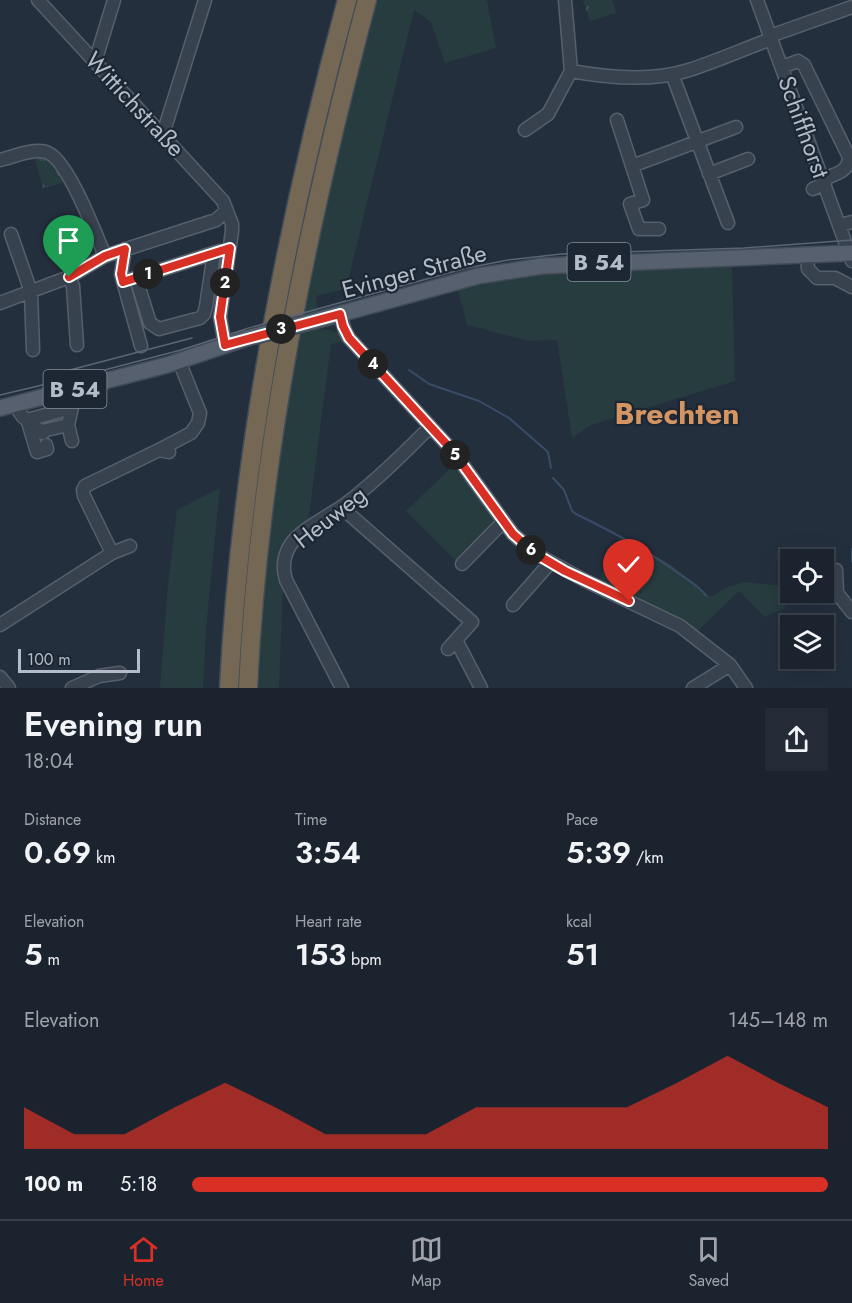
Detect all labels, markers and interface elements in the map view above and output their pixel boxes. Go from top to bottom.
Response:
street label: Wittichstraße [77,43,193,165]
street label: Schiffhorst [769,71,839,183]
pin [43,215,94,277]
icon: arrive [52,224,85,257]
street label: Evinger Straße [338,235,490,307]
road number: B 54 [568,243,630,281]
pin: 1 [133,259,163,289]
text: 1 [144,262,152,285]
pin: 2 [210,268,240,298]
text: 2 [220,271,230,294]
pin: 3 [266,314,296,344]
text: 3 [276,317,286,340]
pin: 4 [358,349,388,379]
text: 4 [367,352,379,375]
road number: B 54 [44,370,106,408]
district label: Brechten [615,392,739,435]
pin: 5 [440,440,470,470]
text: 5 [450,443,460,466]
street label: Heuweg [286,477,374,557]
pin: 6 [516,535,546,565]
text: 6 [526,538,536,561]
pin [603,539,654,601]
icon: check [612,548,645,581]
map controls [780,549,834,669]
button: locate [780,549,834,603]
button: layers [780,615,834,669]
scale bar [18,646,140,674]
text: 100 m [27,648,71,671]
text: Evening run [24,701,203,748]
button: share [765,708,828,771]
text: 18:04 [24,747,74,776]
text: Distance [24,808,81,831]
text: Time [295,808,327,831]
text: Pace [566,808,598,831]
text: 0.69 [24,831,91,874]
text: 3:54 [295,831,361,874]
text: 5:39 [566,831,631,874]
text: km [91,846,115,869]
text: /km [631,846,664,869]
text: Elevation [24,910,84,933]
text: Heart rate [295,910,362,933]
text: kcal [566,910,592,933]
text: 5 [24,933,43,976]
text: 153 [295,933,346,976]
text: 51 [566,933,599,976]
text: m [43,948,60,971]
text: bpm [346,948,382,971]
text: Elevation [24,1006,99,1035]
text: 145–148 m [728,1006,828,1035]
text: 100 m [24,1170,83,1199]
text: 5:18 [120,1170,157,1199]
tab: Home [123,1233,164,1292]
tab: Map [410,1233,443,1292]
tab: Saved [689,1233,729,1292]

